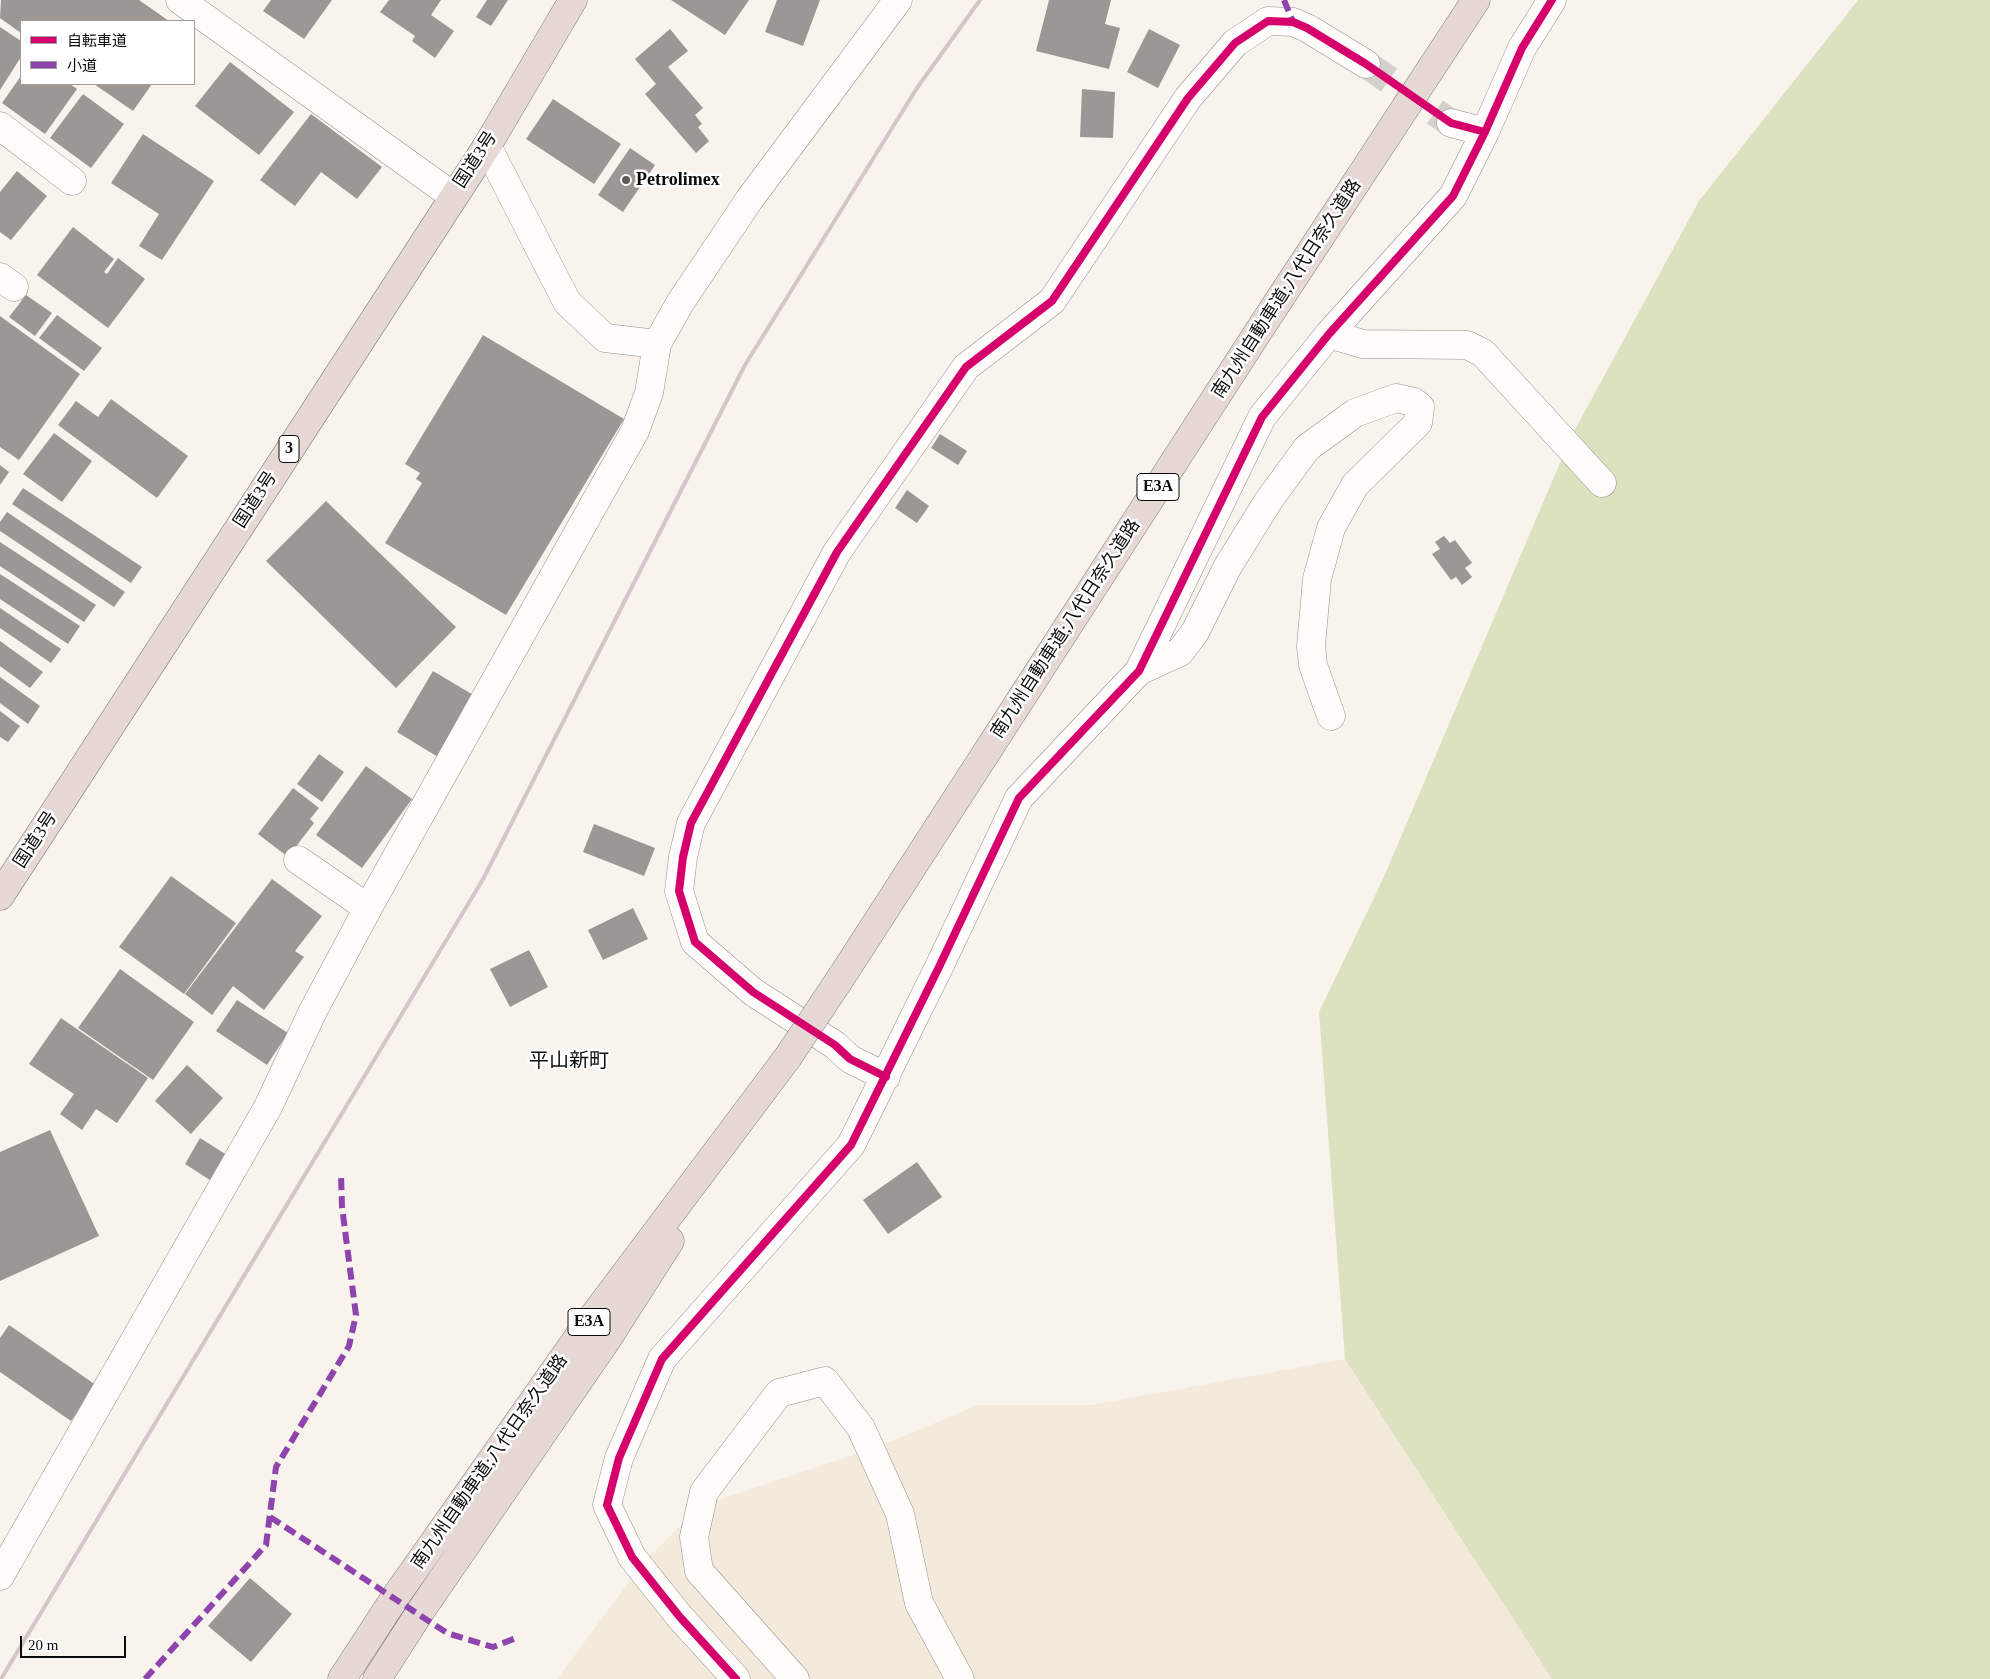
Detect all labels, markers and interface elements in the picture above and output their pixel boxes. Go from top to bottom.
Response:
legend [20,20,195,85]
text: 自転車道 [67,33,127,49]
text: 小道 [67,58,97,74]
street label: 国道3号 [450,128,502,192]
place label: Petrolimex [636,169,720,191]
marker: Petrolimex [620,174,632,186]
street label: 南九州自動車道;八代日奈久道路 [1208,175,1366,403]
road number: 3 [279,436,299,462]
street label: 国道3号 [230,468,282,532]
road number: E3A [1137,474,1179,501]
street label: 南九州自動車道;八代日奈久道路 [987,515,1145,743]
street label: 国道3号 [10,808,62,872]
district label: 平山新町 [529,1050,609,1074]
road number: E3A [568,1308,610,1335]
street label: 南九州自動車道;八代日奈久道路 [407,1351,573,1573]
scale bar [22,1626,129,1658]
text: 20 m [28,1637,58,1653]

